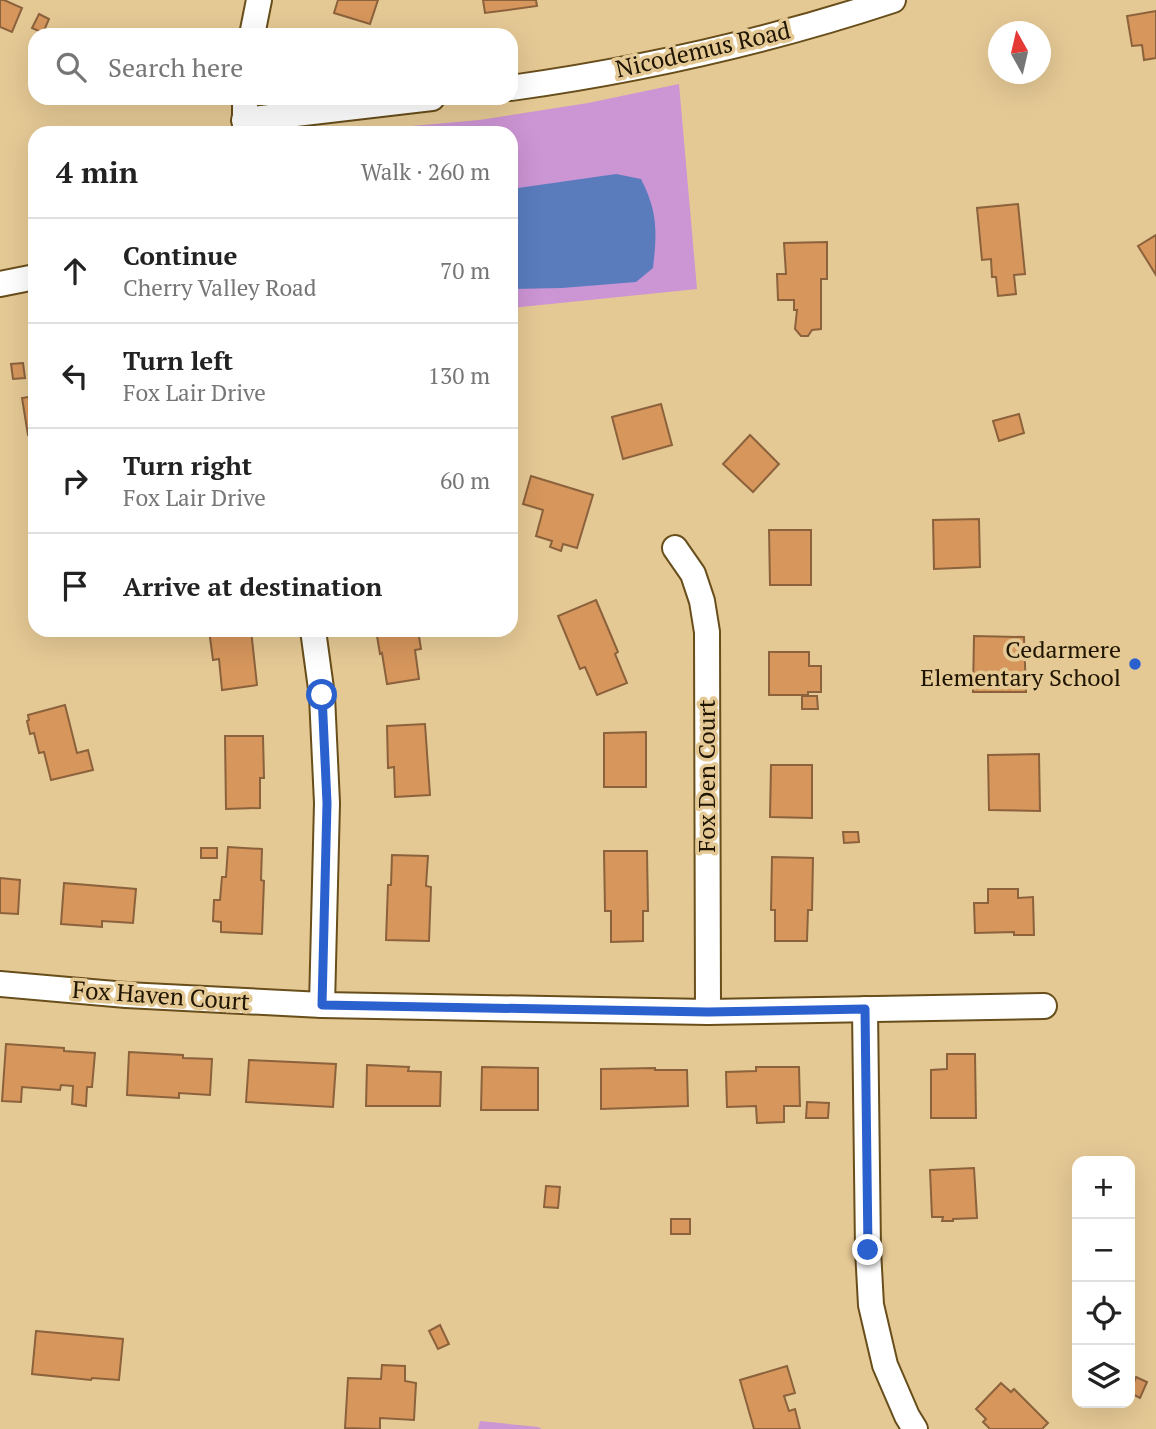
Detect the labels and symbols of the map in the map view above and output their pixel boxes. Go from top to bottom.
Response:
street label: Nicodemus Road [612,13,793,85]
north arrow [988,21,1051,84]
place label: Cedarmere Elementary School [920,633,1121,693]
marker: Cedarmere Elementary School [1127,656,1143,672]
route start [306,679,337,710]
street label: Fox Den Court [690,699,722,853]
street label: Fox Haven Court [71,973,251,1017]
route end [852,1234,883,1265]

